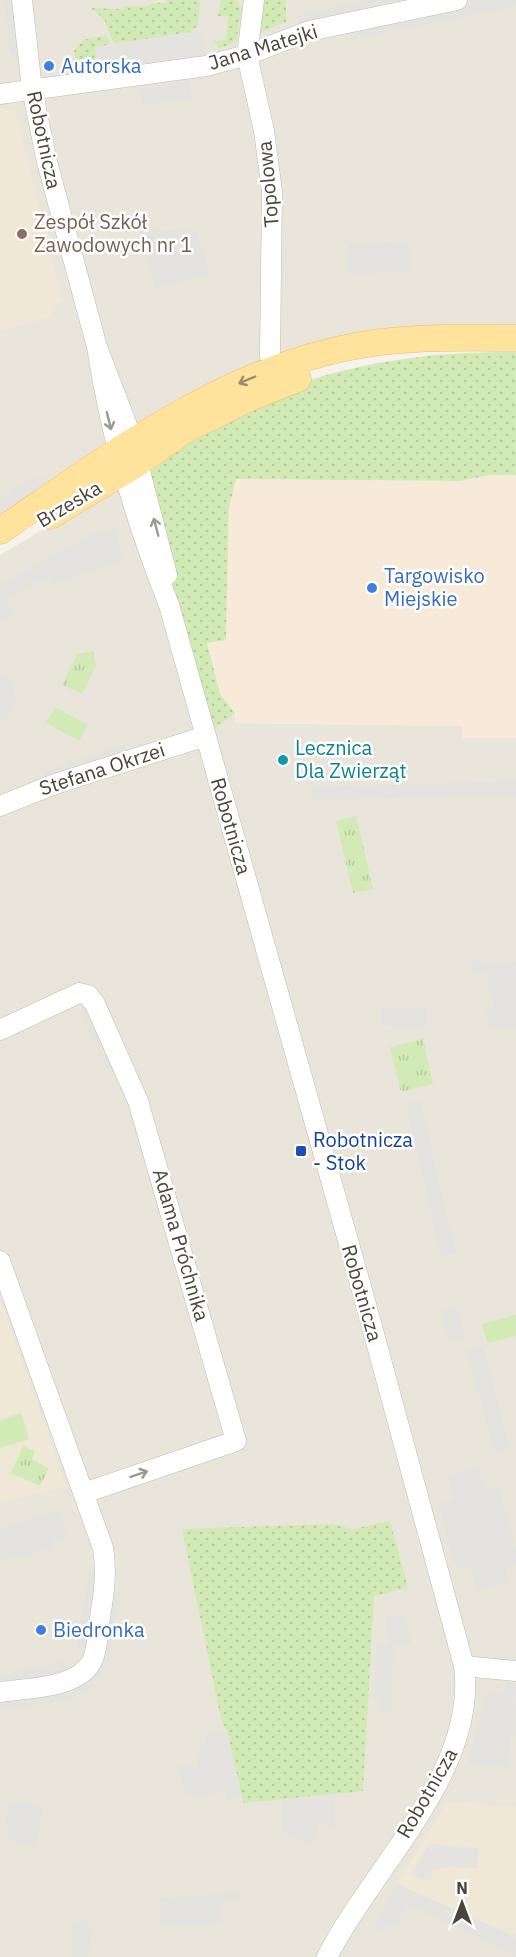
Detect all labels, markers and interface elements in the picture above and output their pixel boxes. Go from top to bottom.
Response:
street label: Jana Matejki [205,17,321,76]
place label: Autorska [61,52,142,79]
marker: Autorska [42,59,56,73]
street label: Robotnicza [21,88,68,192]
street label: Topolowa [250,139,285,228]
place label: Zespół Szkół Zawodowych nr 1 [34,208,192,258]
marker: Zespół Szkół Zawodowych nr 1 [15,227,29,241]
one-way arrow [238,375,257,386]
one-way arrow [104,411,116,430]
street label: Brzeska [31,473,107,534]
one-way arrow [150,518,162,537]
place label: Targowisko Miejskie [384,562,485,612]
marker: Targowisko Miejskie [365,581,379,595]
place label: Lecznica Dla Zwierząt [295,734,407,784]
street label: Stefana Okrzei [36,736,168,802]
marker: Lecznica Dla Zwierząt [276,753,290,767]
street label: Robotnicza [205,774,258,878]
place label: Robotnicza - Stok [313,1126,413,1176]
marker: Robotnicza - Stok [294,1144,308,1158]
street label: Adama Próchnika [147,1166,216,1324]
street label: Robotnicza [336,1241,389,1345]
one-way arrow [129,1468,148,1479]
place label: Biedronka [53,1616,145,1643]
marker: Biedronka [34,1623,48,1637]
street label: Robotnicza [390,1742,463,1843]
north arrow [432,1873,492,1933]
text: N [456,1878,468,1898]

